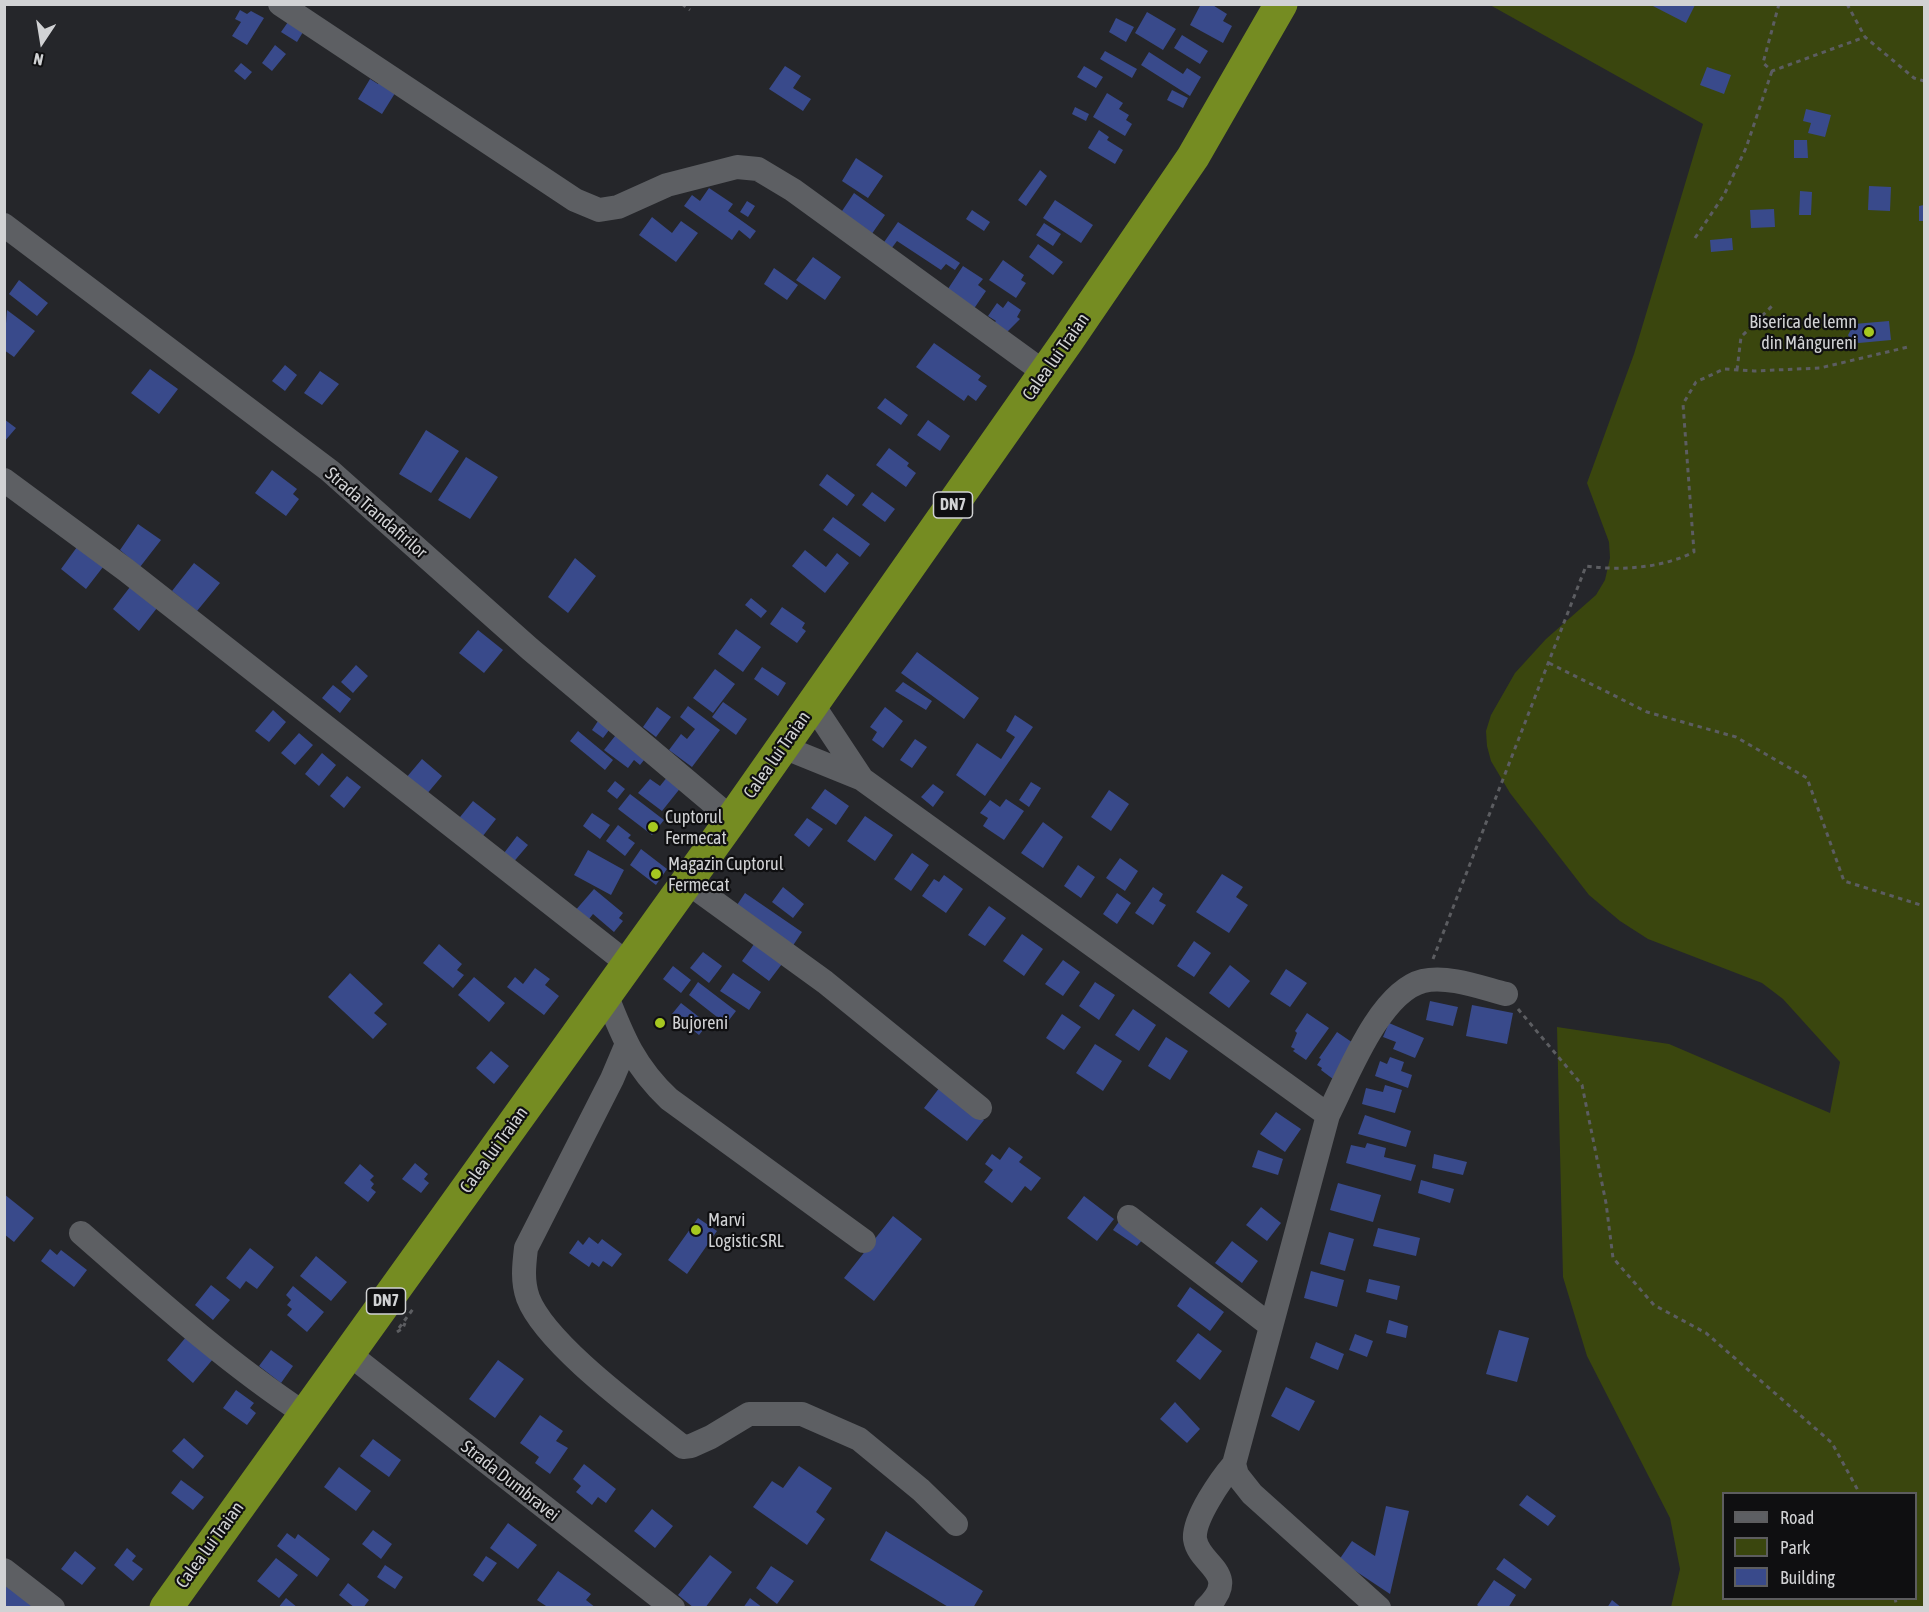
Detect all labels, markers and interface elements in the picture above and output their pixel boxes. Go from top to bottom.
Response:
north arrow [12,12,72,72]
text: N [32,50,45,69]
street label: Calea lui Traian [1018,309,1094,405]
place label: Biserica de lemn din Mângureni [1749,311,1857,354]
marker: Biserica de lemn din Mângureni [1862,325,1876,339]
street label: Strada Trandafirilor [321,463,431,563]
road number: DN7 [934,492,972,518]
street label: Calea lui Traian [739,707,815,803]
place label: Cuptorul Fermecat [665,806,727,848]
marker: Cuptorul Fermecat [646,820,660,834]
place label: Magazin Cuptorul Fermecat [668,853,784,896]
marker: Magazin Cuptorul Fermecat [649,867,663,881]
place label: Bujoreni [672,1012,728,1034]
marker: Bujoreni [653,1016,667,1030]
street label: Calea lui Traian [455,1103,533,1197]
place label: Marvi Logistic SRL [708,1209,784,1252]
marker: Marvi Logistic SRL [689,1223,703,1237]
road number: DN7 [366,1288,406,1314]
street label: Strada Dumbravei [457,1436,563,1526]
legend [1722,1492,1917,1600]
street label: Calea lui Traian [171,1498,249,1592]
text: Road [1780,1507,1814,1528]
text: Park [1780,1537,1810,1558]
text: Building [1780,1567,1835,1588]

